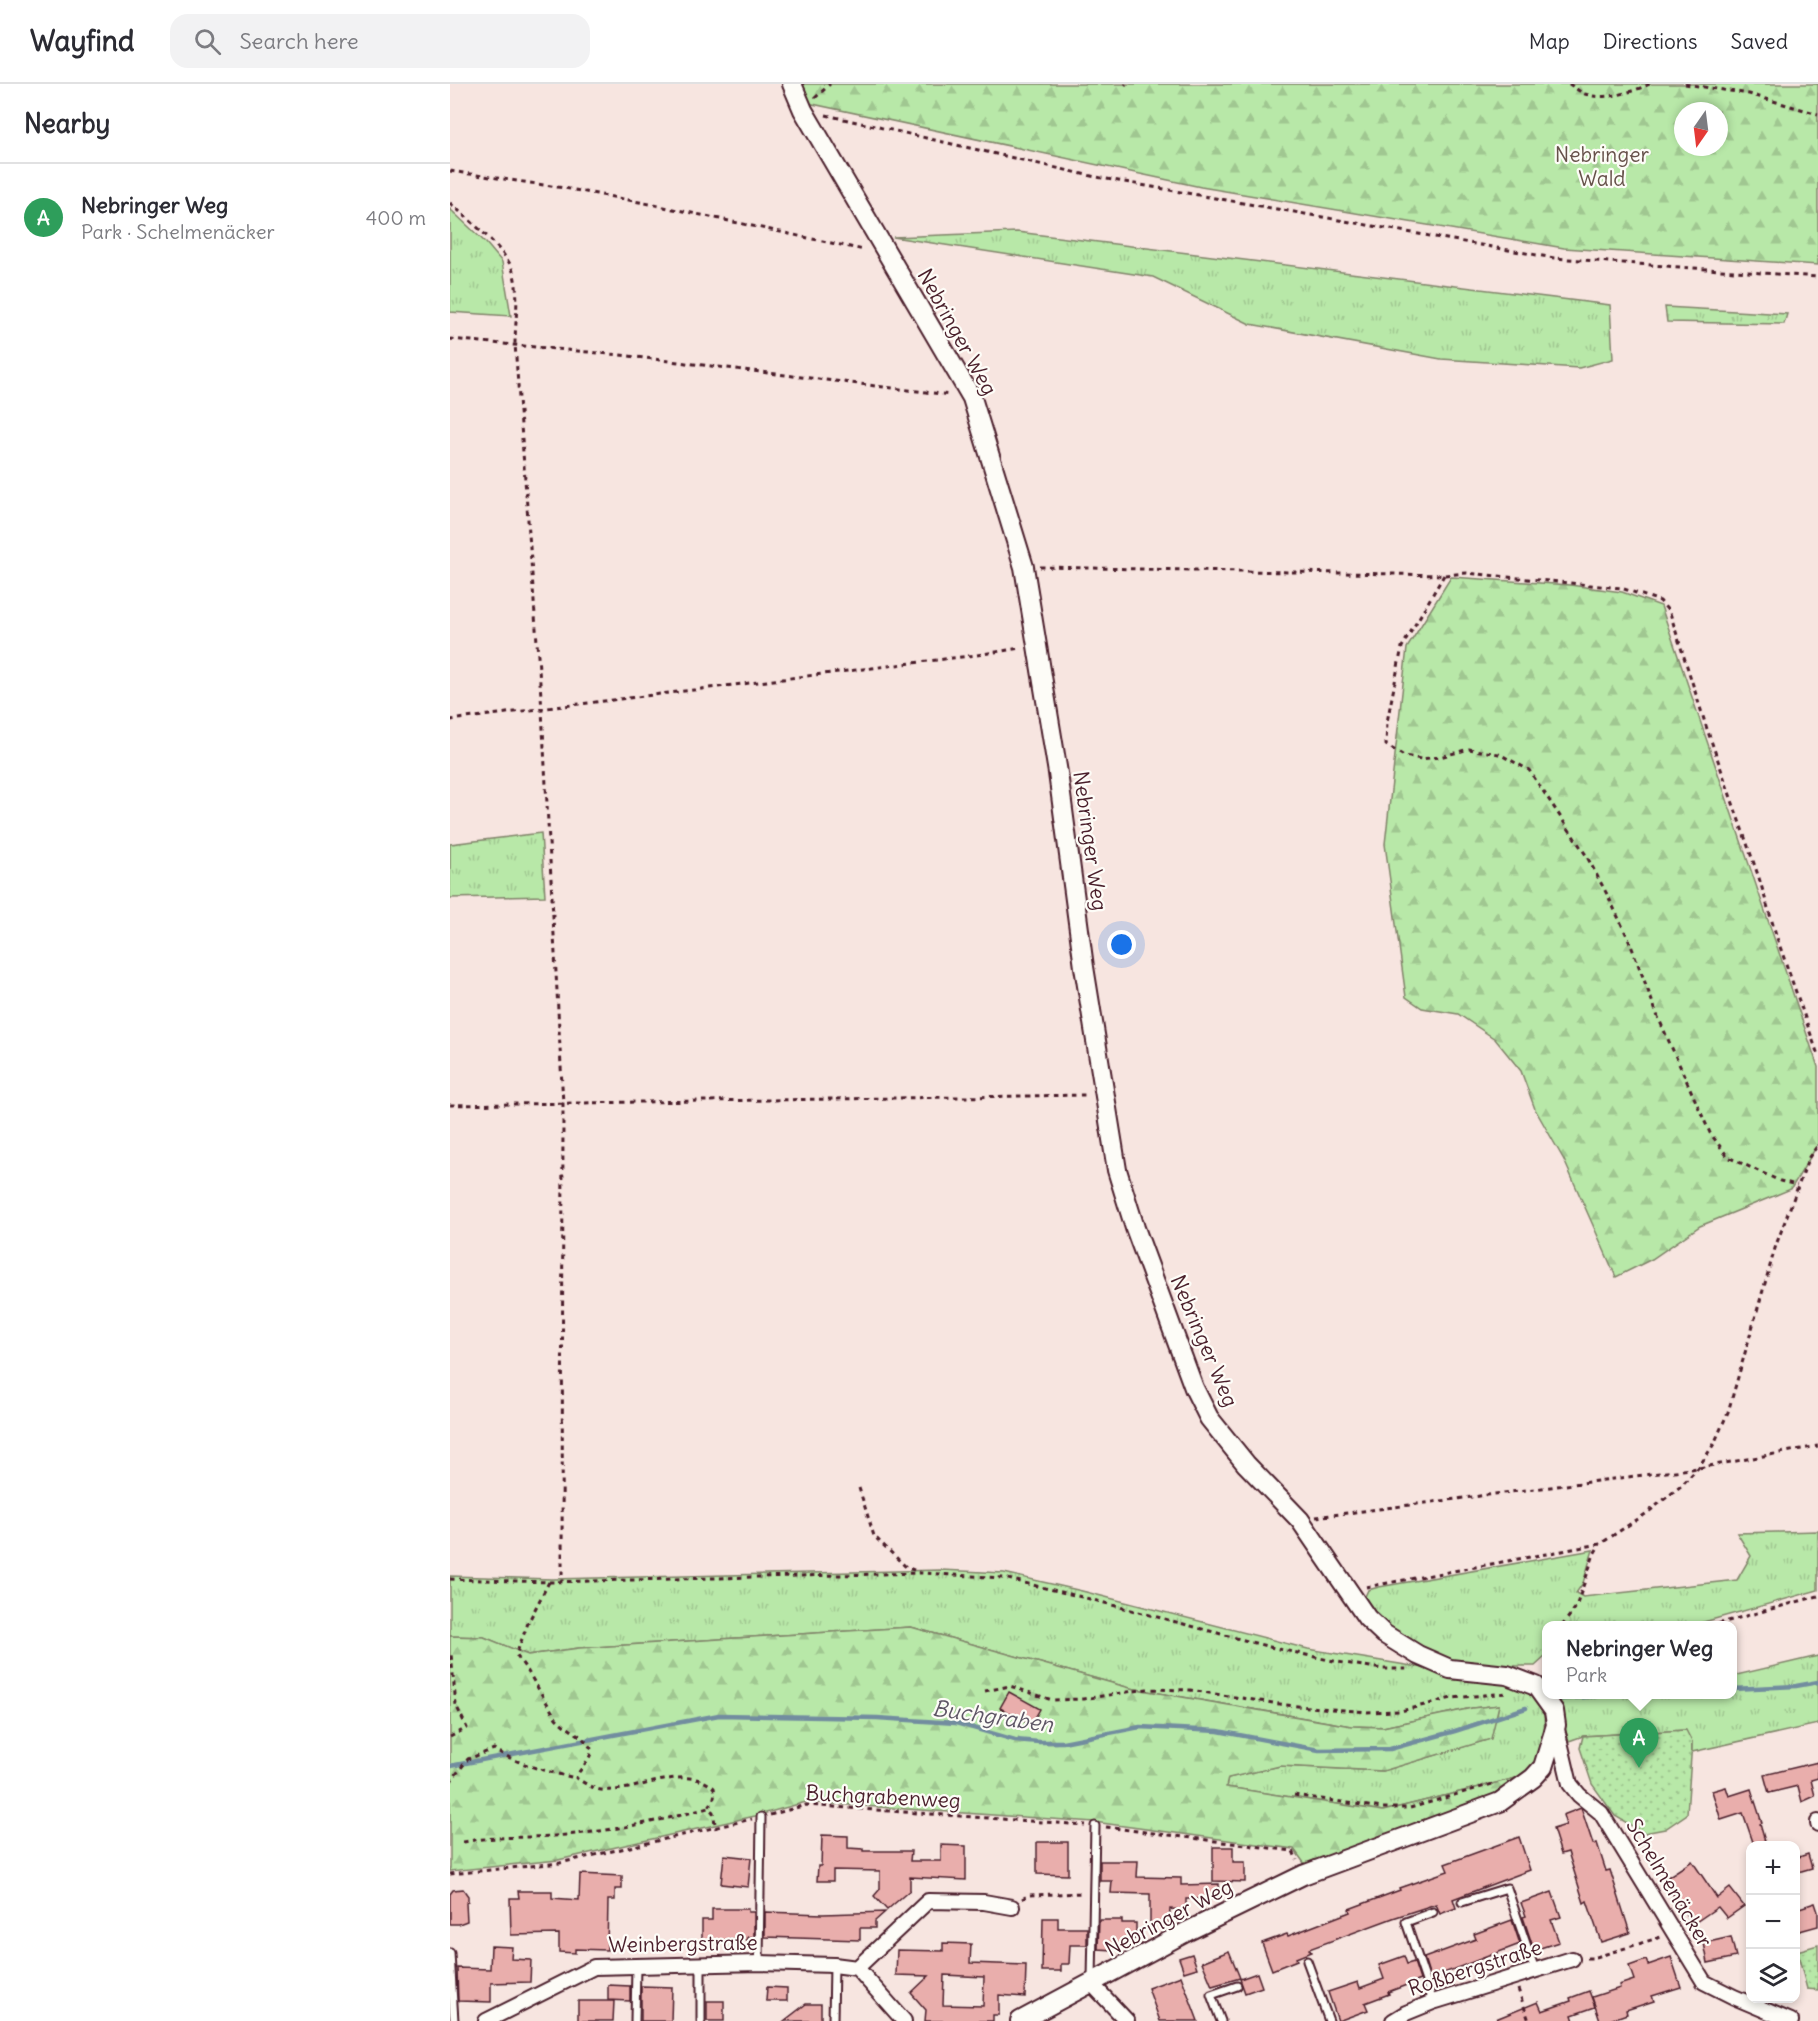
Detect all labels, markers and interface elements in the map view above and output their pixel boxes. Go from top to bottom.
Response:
search box [170,14,590,68]
text: Wayfind [30,23,134,59]
icon: search [191,25,224,58]
text: Search here [239,27,359,55]
text: Map [1529,28,1570,55]
text: Directions [1603,28,1697,55]
text: Saved [1730,28,1788,55]
north arrow [1674,102,1728,156]
text: Nearby [24,107,110,140]
park label: Nebringer Wald [1555,141,1650,192]
text: Nebringer Weg [81,191,228,219]
text: A [37,205,50,230]
text: 400 m [366,205,426,230]
text: Park · Schelmenäcker [81,219,275,244]
street label: Nebringer Weg [912,264,1003,400]
street label: Nebringer Weg [1067,769,1114,912]
your location [1107,930,1136,959]
street label: Nebringer Weg [1165,1271,1244,1411]
popup [1542,1621,1737,1699]
text: Nebringer Weg [1566,1634,1713,1662]
text: Park [1566,1662,1607,1687]
water label: Buchgraben [931,1694,1056,1738]
pin: A [1620,1718,1658,1768]
street label: Buchgrabenweg [805,1779,961,1814]
street label: Schelmenäcker [1620,1813,1719,1952]
map controls [1746,1841,1800,2003]
button: + [1746,1841,1800,1895]
street label: Nebringer Weg [1100,1873,1237,1962]
button: − [1746,1895,1800,1949]
street label: Weinbergstraße [608,1929,758,1958]
street label: Roßbergstraße [1405,1933,1545,2002]
button: layers [1746,1949,1800,2003]

